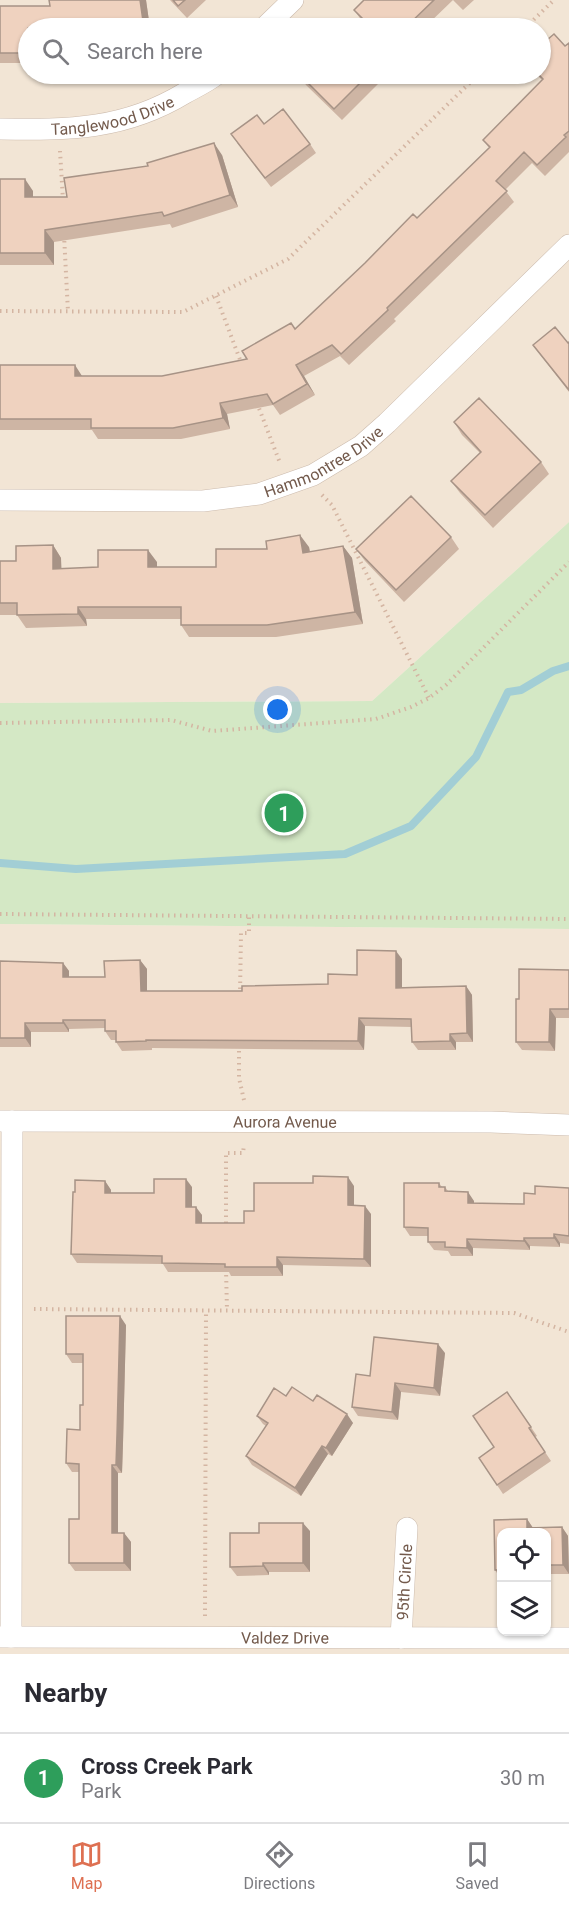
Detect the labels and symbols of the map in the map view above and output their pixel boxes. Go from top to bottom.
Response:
street label: Tanglewood Drive [50,92,177,138]
street label: Hammontree Drive [261,422,387,501]
your location [263,695,292,724]
pin: 1 [264,790,304,836]
street label: Aurora Avenue [233,1112,337,1131]
street label: 95th Circle [392,1543,416,1621]
street label: Valdez Drive [241,1628,329,1647]

